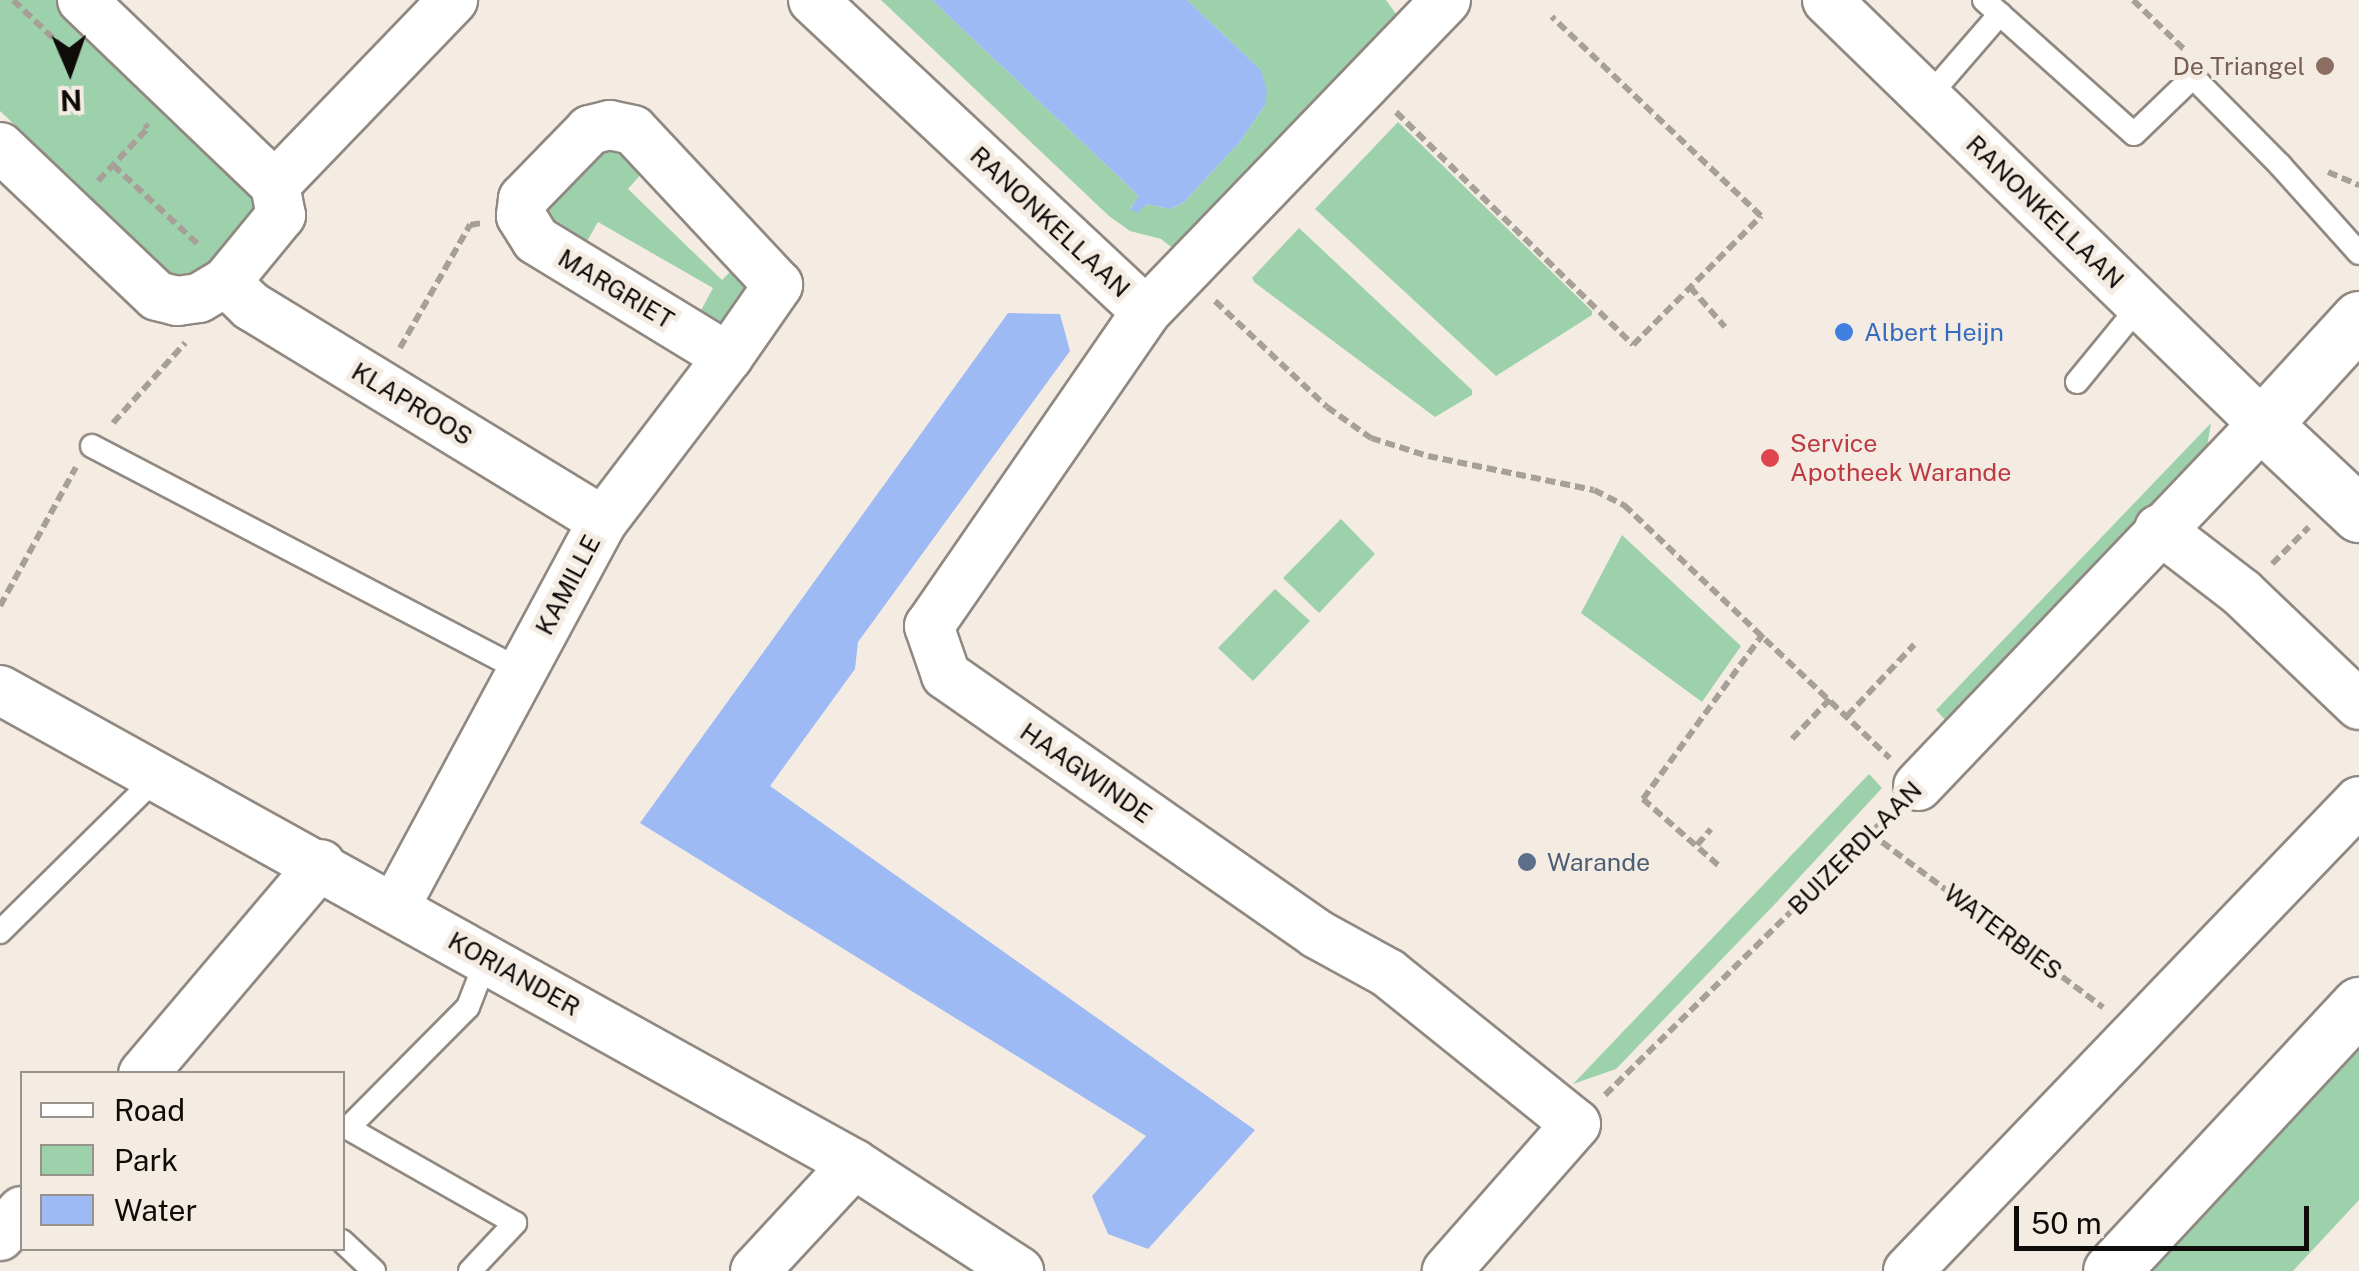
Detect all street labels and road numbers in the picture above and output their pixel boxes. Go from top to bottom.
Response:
street label: RANONKELLAAN [1960,129,2130,295]
street label: RANONKELLAAN [964,140,1136,304]
street label: MARGRIET [553,243,679,335]
street label: KLAPROOS [346,356,478,452]
street label: KAMILLE [529,530,607,640]
street label: HAAGWINDE [1014,717,1158,829]
street label: BUIZERDLAAN [1782,775,1928,921]
street label: WATERBIES [1938,878,2068,986]
street label: KORIANDER [443,926,585,1022]

